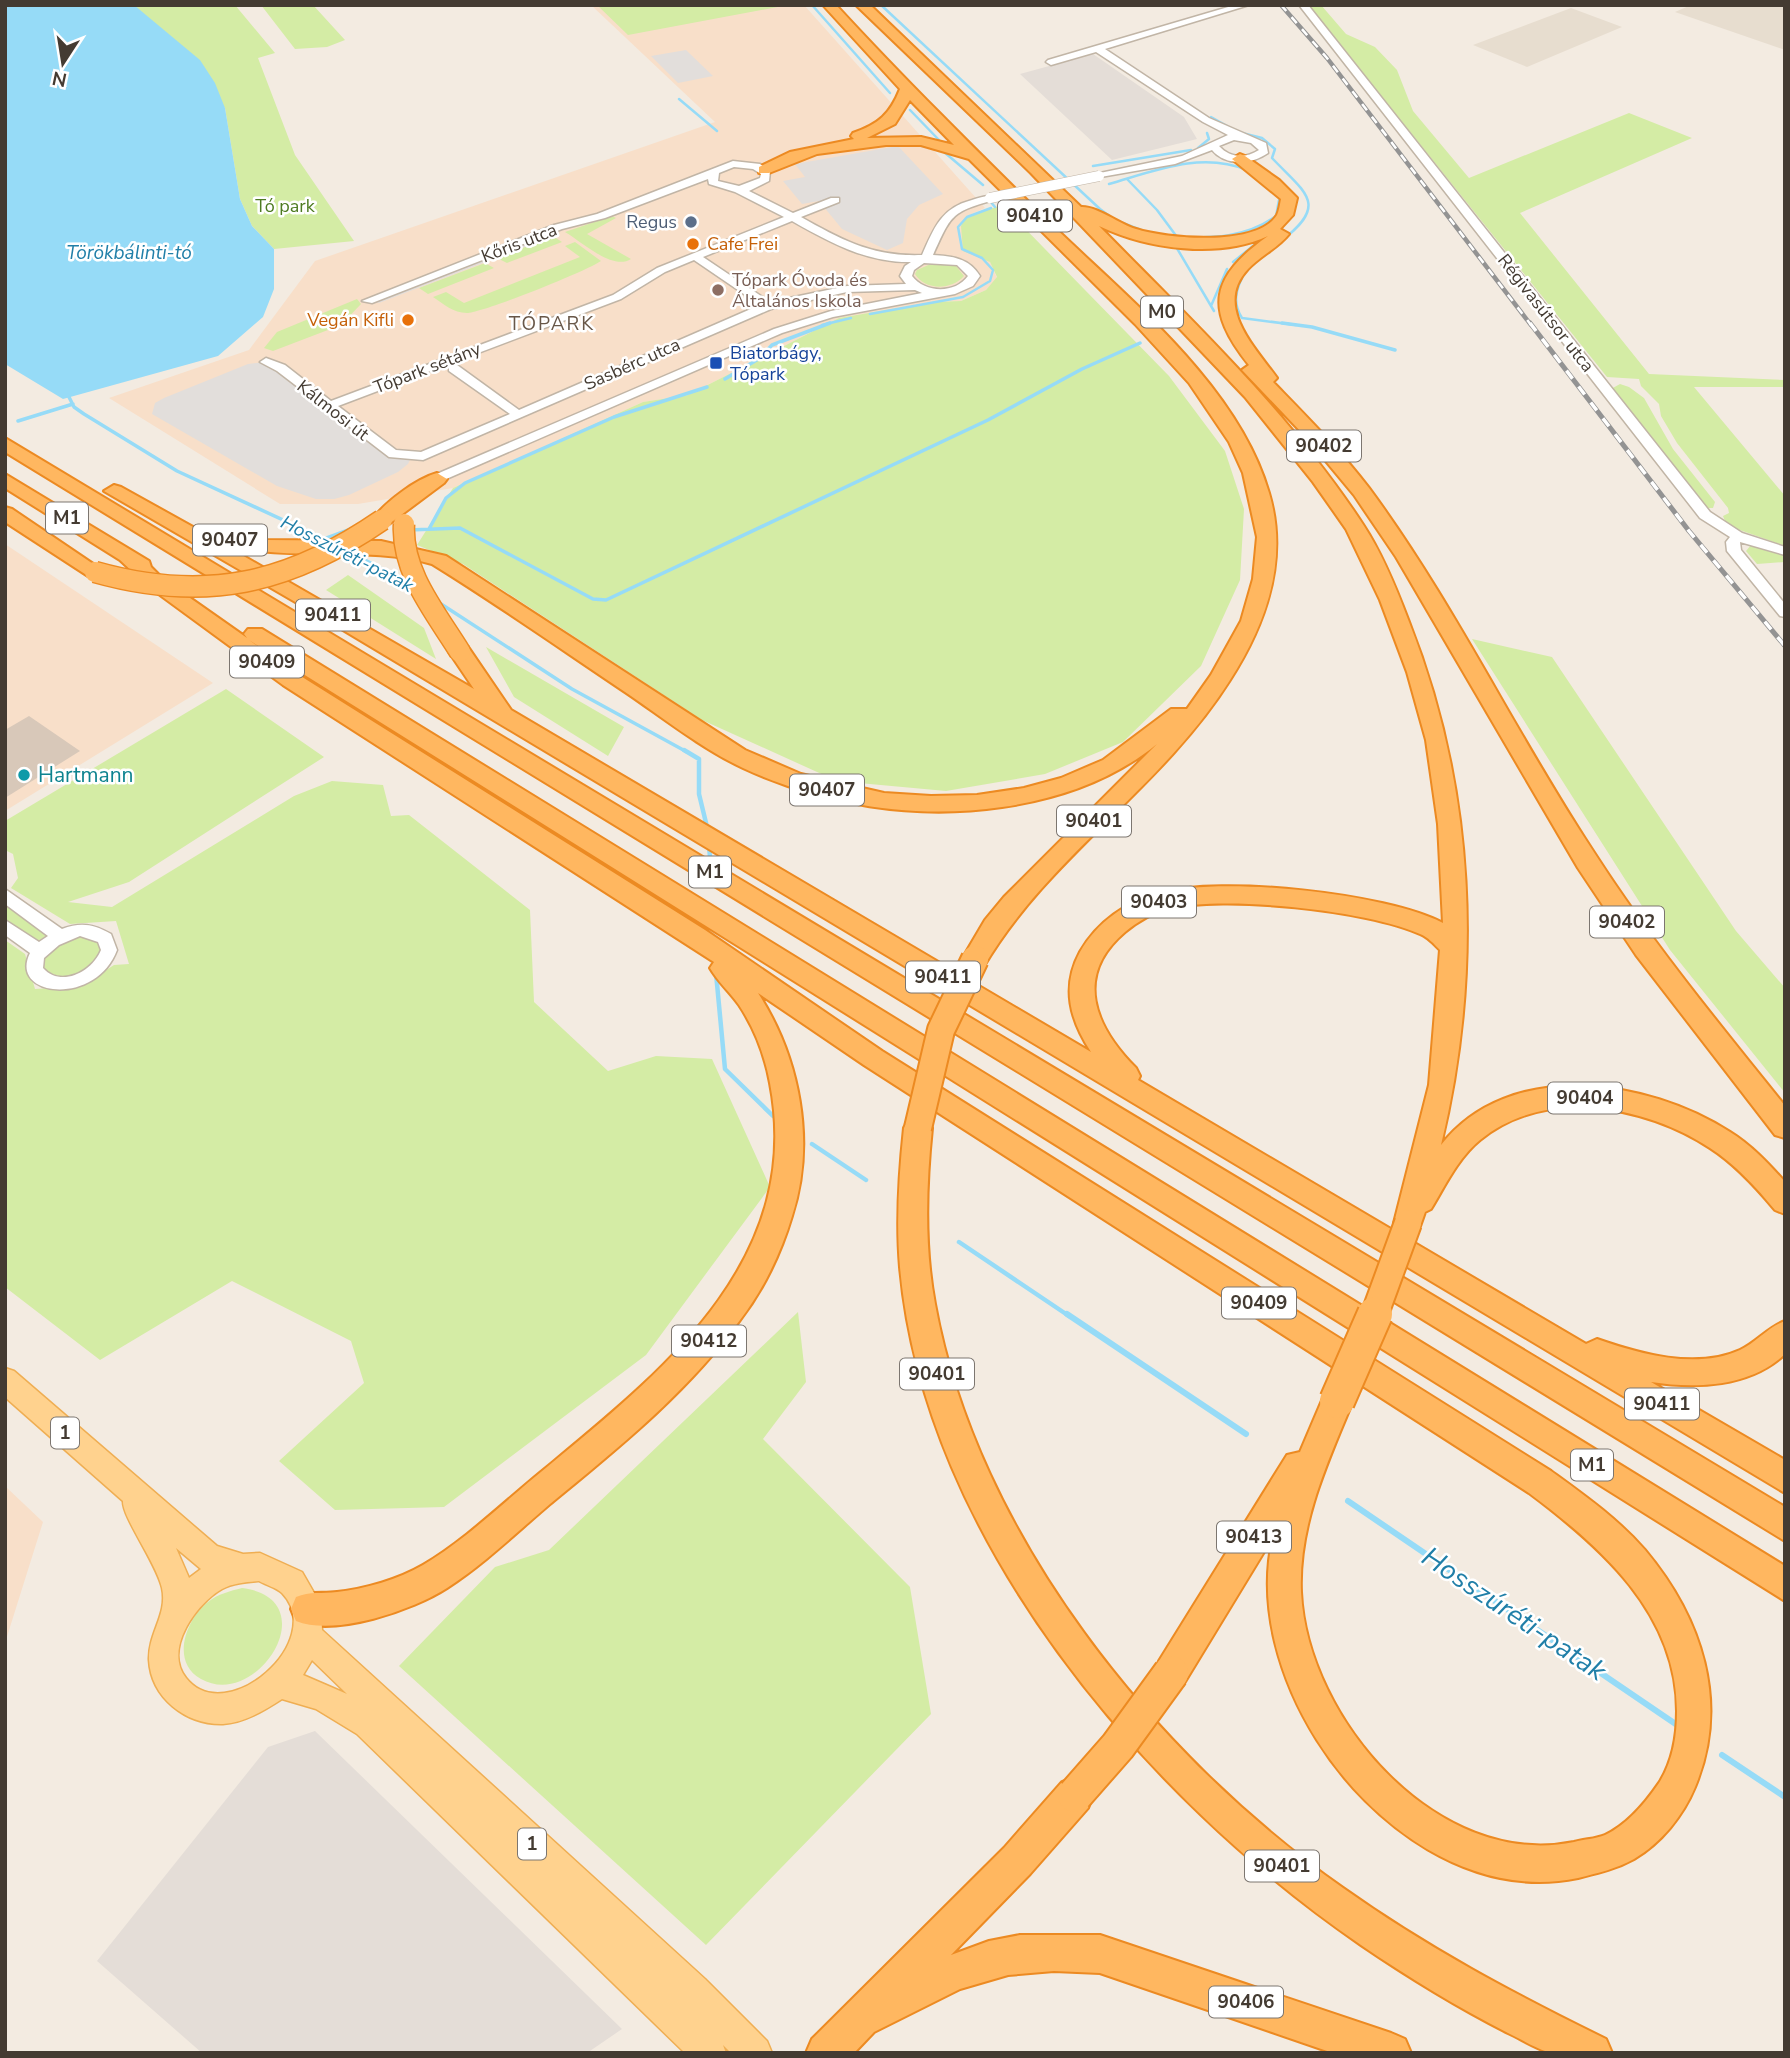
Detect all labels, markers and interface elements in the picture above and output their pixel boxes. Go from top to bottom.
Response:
north arrow [28,28,98,98]
text: N [50,64,69,93]
park label: Tó park [255,194,316,218]
road number: 90410 [998,200,1072,232]
place label: Regus [626,210,677,234]
marker: Regus [683,214,699,230]
street label: Kőris utca [478,218,560,268]
place label: Cafe Frei [707,232,778,256]
marker: Cafe Frei [685,236,701,252]
water label: Törökbálinti-tó [66,240,192,266]
street label: Régivasútsor utca [1492,249,1600,377]
place label: Tópark Óvoda és Általános Iskola [732,268,867,313]
marker: Tópark Óvoda és Általános Iskola [710,282,726,298]
road number: M0 [1141,296,1183,328]
place label: Vegán Kifli [306,308,394,332]
district label: TÓPARK [509,311,595,337]
marker: Vegán Kifli [400,312,416,328]
street label: Sasbérc utca [580,332,684,396]
street label: Tópark sétány [370,336,485,399]
place label: Biatorbágy, Tópark [730,341,822,386]
marker: Biatorbágy, Tópark [708,355,724,371]
street label: Kálmosi út [292,374,375,446]
road number: 90402 [1287,430,1361,462]
road number: M1 [46,503,88,534]
water label: Hosszúréti-patak [276,509,418,599]
road number: 90407 [193,524,267,555]
road number: 90411 [296,600,370,630]
road number: 90409 [230,646,304,678]
place label: Hartmann [38,761,134,789]
marker: Hartmann [16,767,32,783]
road number: 90407 [790,775,864,806]
road number: 90401 [1057,806,1131,836]
road number: M1 [689,856,731,888]
road number: 90403 [1122,887,1196,918]
road number: 90402 [1590,906,1664,938]
road number: 90411 [906,962,980,993]
road number: 90404 [1548,1082,1622,1114]
road number: 90409 [1222,1288,1296,1318]
road number: 90412 [672,1326,746,1357]
road number: 90401 [900,1358,974,1390]
road number: 90411 [1625,1388,1699,1420]
road number: 1 [51,1418,79,1448]
road number: M1 [1571,1450,1613,1480]
road number: 90413 [1217,1522,1291,1553]
water label: Hosszúréti-patak [1414,1538,1615,1690]
road number: 1 [518,1828,546,1860]
road number: 90401 [1245,1850,1319,1882]
road number: 90406 [1209,1986,1283,2018]

